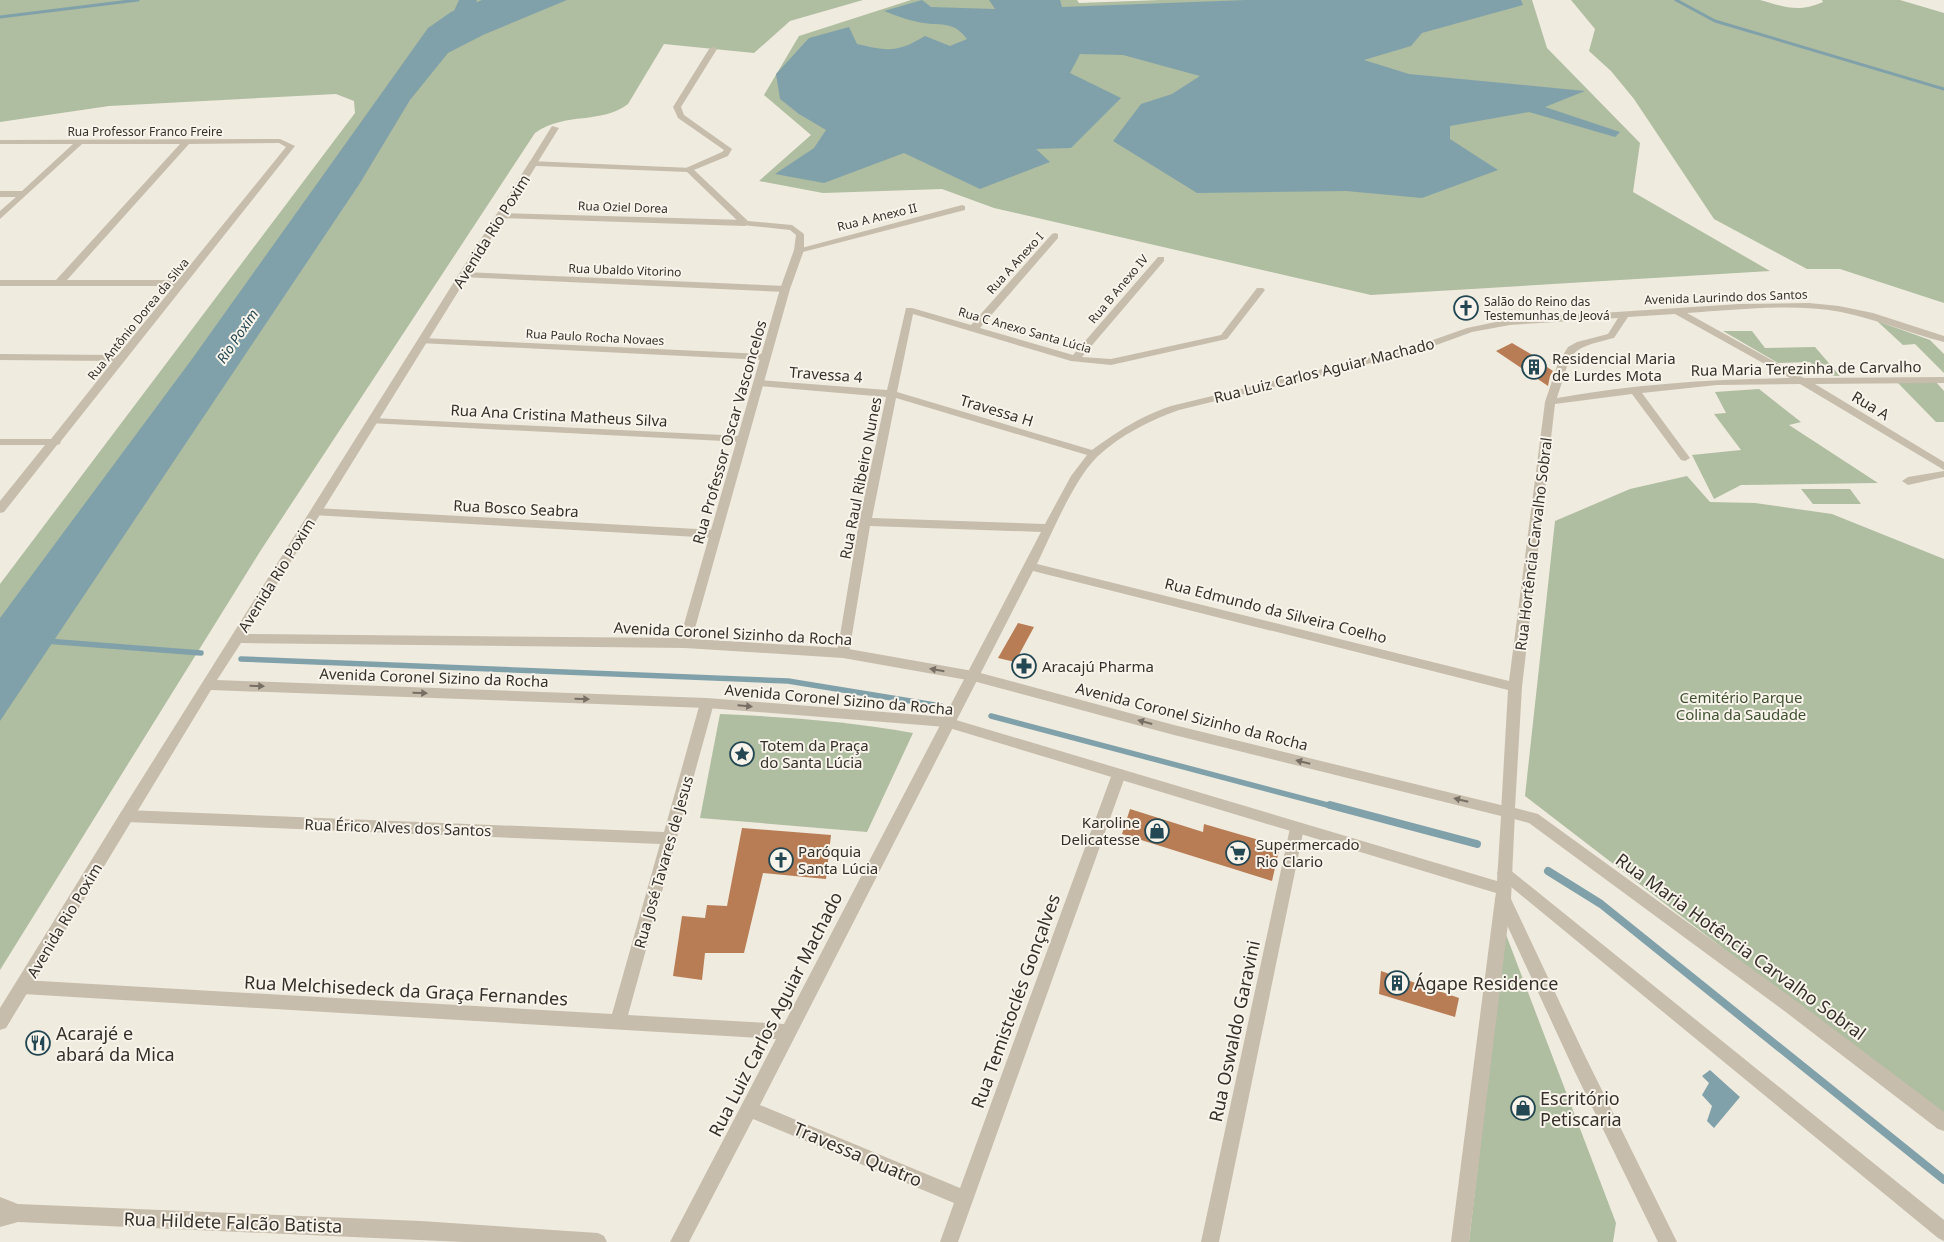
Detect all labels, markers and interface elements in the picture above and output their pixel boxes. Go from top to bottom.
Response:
street label: Rua Professor Franco Freire [67,123,223,140]
street label: Avenida Rio Poxim [448,170,534,292]
street label: Rua Oziel Dorea [578,197,668,217]
street label: Rua A Anexo II [835,199,919,235]
street label: Rua A Anexo I [983,228,1047,298]
street label: Rua B Anexo IV [1084,250,1152,327]
street label: Rua Antônio Dorea da Silva [83,254,193,384]
street label: Rua Ubaldo Vitorino [568,260,682,280]
street label: Avenida Laurindo dos Santos [1644,286,1808,308]
place label: Salão do Reino das Testemunhas de Jeová [1484,293,1610,324]
church icon: Salão do Reino das Testemunhas de Jeová [1453,295,1479,321]
street label: Rua C Anexo Santa Lúcia [956,303,1094,357]
water label: Rio Poxim [212,305,262,367]
street label: Rua Professor Oscar Vasconcelos [687,318,771,546]
street label: Rua Paulo Rocha Novaes [525,325,665,349]
street label: Rua Luiz Carlos Aguiar Machado [1212,333,1436,407]
place label: Residencial Maria de Lurdes Mota [1552,348,1676,385]
building icon: Residencial Maria de Lurdes Mota [1521,354,1547,380]
street label: Rua Maria Terezinha de Carvalho [1690,356,1922,380]
street label: Travessa 4 [789,361,864,387]
street label: Rua A [1848,386,1894,424]
street label: Travessa H [958,389,1036,431]
street label: Rua Raul Ribeiro Nunes [834,395,886,561]
street label: Rua Ana Cristina Matheus Silva [450,399,668,431]
street label: Rua Hortência Carvalho Sobral [1510,436,1556,652]
street label: Rua Bosco Seabra [453,495,579,521]
street label: Avenida Rio Poxim [233,514,319,636]
street label: Rua Edmundo da Silveira Coelho [1163,573,1389,647]
street label: Avenida Coronel Sizinho da Rocha [613,617,853,649]
pharmacy icon: Aracajú Pharma [1011,653,1037,679]
place label: Aracajú Pharma [1042,656,1154,676]
street label: Avenida Coronel Sizino da Rocha [319,663,549,691]
one-way arrow [929,665,945,673]
street label: Avenida Coronel Sizinho da Rocha [1074,677,1310,755]
street label: Avenida Coronel Sizino da Rocha [724,679,954,719]
one-way arrow [250,683,266,691]
park label: Cemitério Parque Colina da Saudade [1676,687,1806,724]
one-way arrow [412,689,428,697]
one-way arrow [574,695,590,703]
one-way arrow [737,702,753,710]
one-way arrow [1138,718,1153,726]
place label: Totem da Praça do Santa Lúcia [760,735,869,772]
place icon: Totem da Praça do Santa Lúcia [729,741,755,767]
one-way arrow [1296,758,1311,766]
street label: Rua José Tavares de Jesus [629,773,697,951]
one-way arrow [1453,796,1468,804]
place label: Karoline Delicatesse [1061,812,1140,849]
street label: Rua Érico Alves dos Santos [304,814,492,840]
shop icon: Karoline Delicatesse [1144,818,1170,844]
place label: Supermercado Rio Clario [1256,834,1360,871]
supermarket icon: Supermercado Rio Clario [1225,840,1251,866]
place label: Paróquia Santa Lúcia [798,841,878,878]
church icon: Paróquia Santa Lúcia [768,847,794,873]
street label: Rua Maria Hotência Carvalho Sobral [1611,847,1871,1045]
street label: Avenida Rio Poxim [22,859,106,981]
street label: Rua Luiz Carlos Aguiar Machado [703,887,847,1141]
street label: Rua Temistoclés Gonçalves [965,890,1065,1112]
street label: Rua Oswaldo Garavini [1203,938,1265,1124]
street label: Rua Melchisedeck da Graça Fernandes [243,970,569,1010]
building icon: Ágape Residence [1384,970,1410,996]
place label: Ágape Residence [1414,971,1558,995]
place label: Acarajé e abará da Mica [56,1021,175,1066]
restaurant icon: Acarajé e abará da Mica [25,1030,51,1056]
place label: Escritório Petiscaria [1540,1086,1622,1131]
shop icon: Escritório Petiscaria [1510,1095,1536,1121]
street label: Travessa Quatro [790,1116,926,1192]
street label: Rua Hildete Falcão Batista [123,1206,343,1238]

